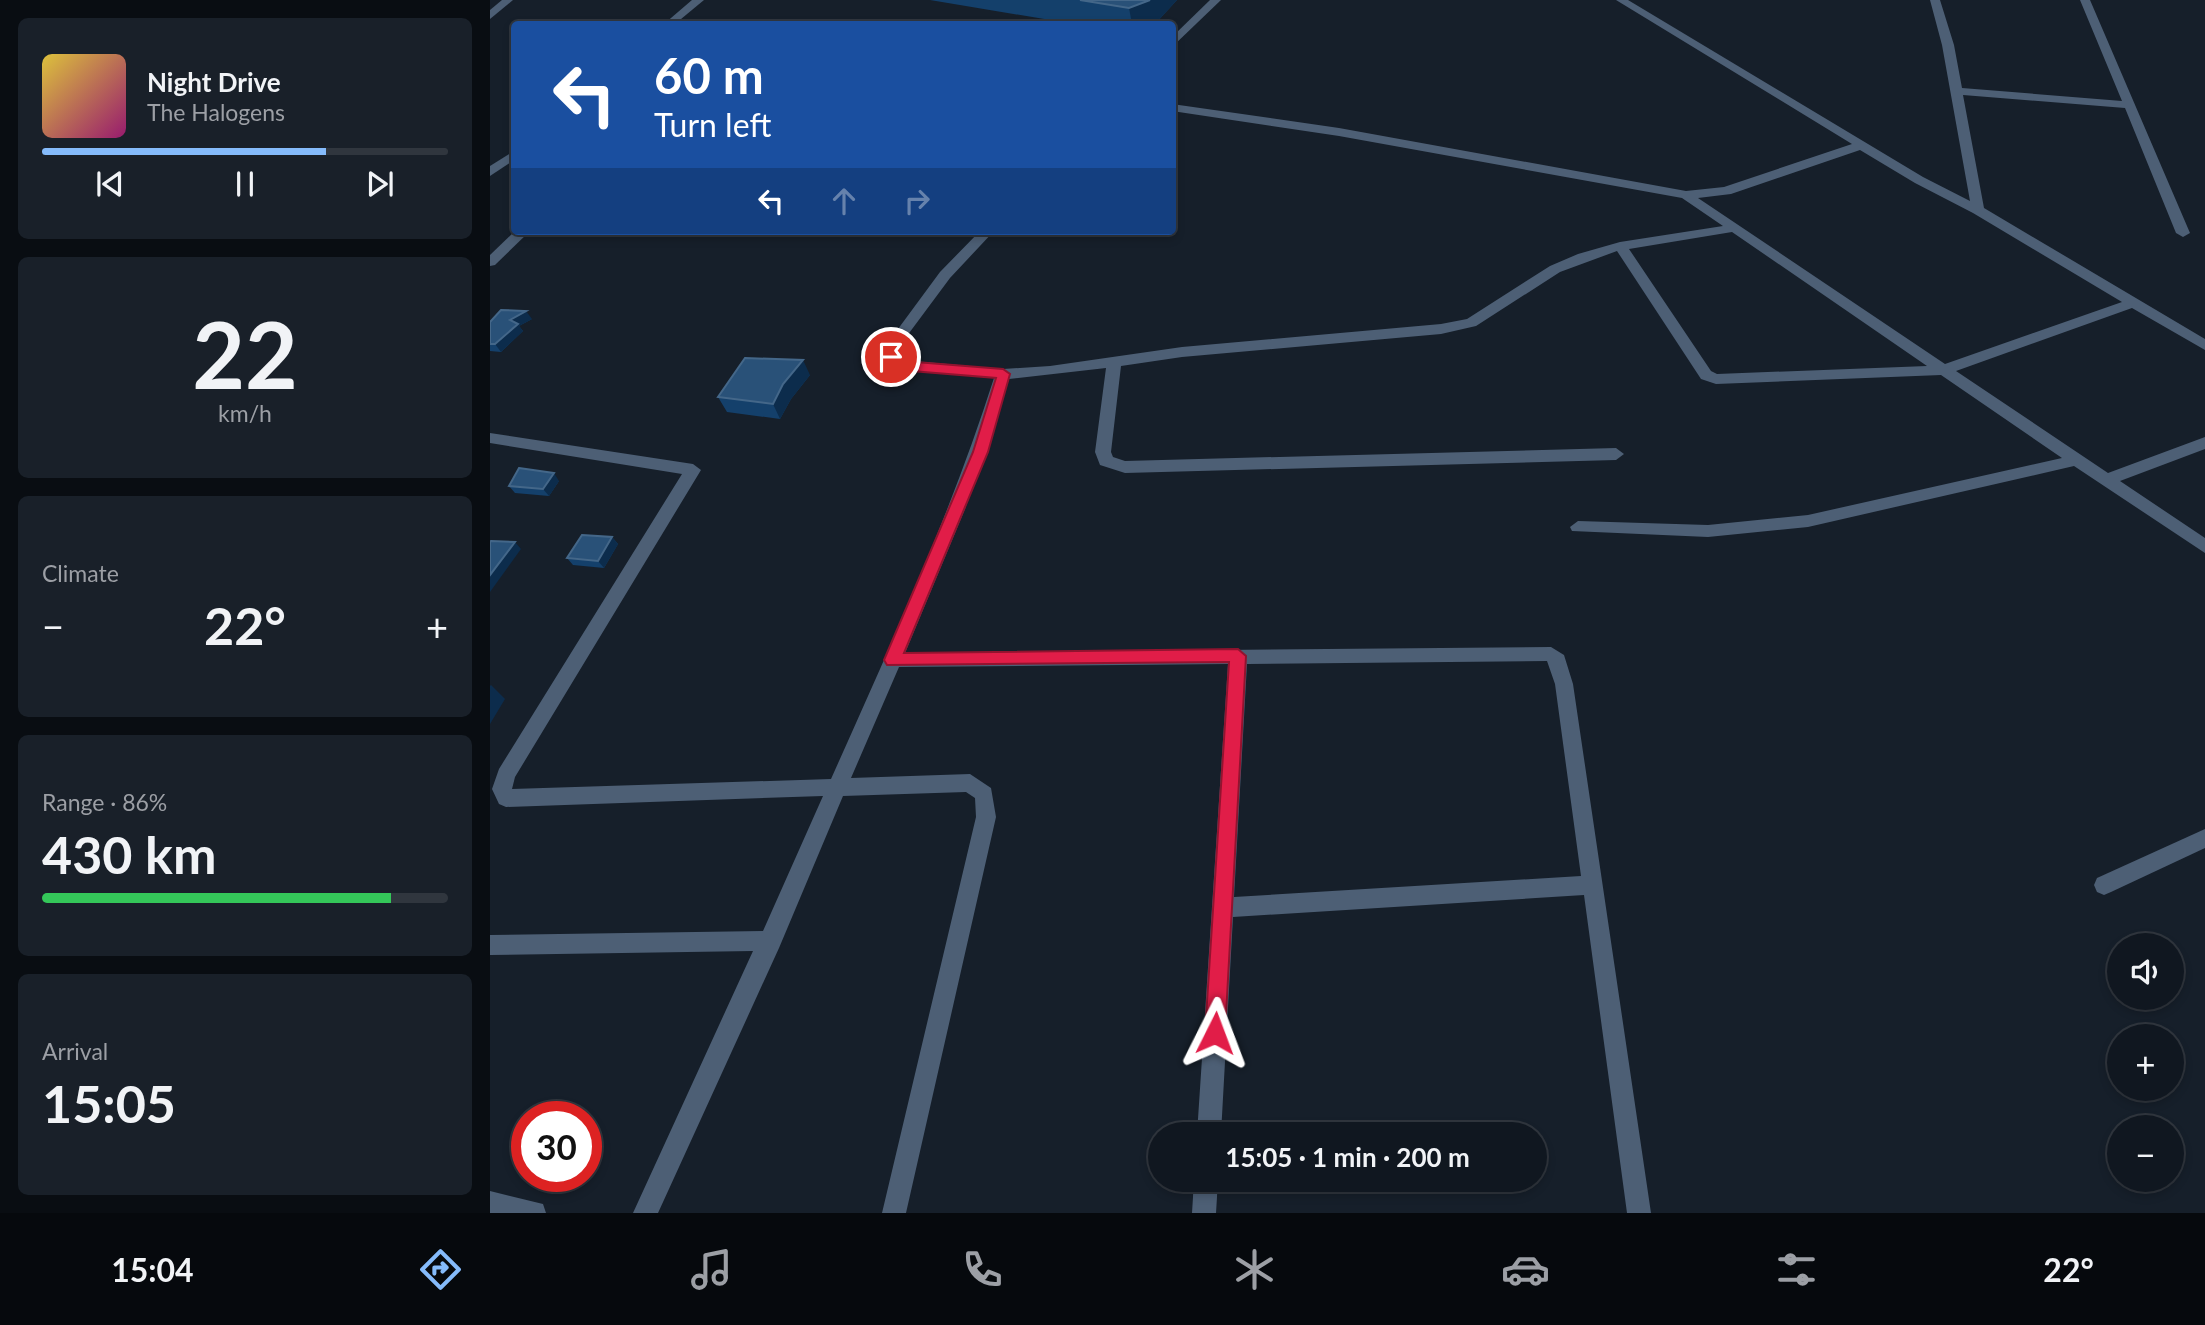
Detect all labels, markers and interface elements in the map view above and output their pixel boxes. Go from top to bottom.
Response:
text: 60 m [654,46,764,104]
icon: left [539,49,630,140]
text: Night Drive [147,66,281,98]
text: The Halogens [147,98,285,126]
text: Turn left [654,105,771,144]
icon: previous [91,165,129,203]
icon: pause [226,165,264,203]
icon: next [361,165,399,203]
icon: left [752,182,790,220]
icon: ahead [825,182,863,220]
icon: right [898,182,936,220]
text: 22 [192,299,298,408]
pin [861,327,921,387]
icon: arrive [872,338,910,376]
text: km/h [218,399,272,427]
text: Climate [42,559,119,587]
text: 22° [204,594,286,656]
text: − [42,603,64,649]
text: + [426,603,448,649]
text: Range · 86% [42,788,167,816]
text: 430 km [42,823,216,885]
map controls [2107,933,2184,1192]
button: sound [2107,933,2184,1010]
position arrow [1178,996,1252,1070]
button: + [2107,1024,2184,1101]
text: Arrival [42,1037,108,1065]
text: 15:05 [42,1072,176,1134]
speed limit sign: 30 [511,1101,602,1192]
button: − [2107,1115,2184,1192]
text: 15:05 · 1 min · 200 m [1225,1141,1470,1173]
icon: directions [416,1245,465,1294]
icon: music [687,1245,736,1294]
icon: phone [958,1245,1007,1294]
icon: climate [1230,1245,1279,1294]
icon: car [1501,1245,1550,1294]
icon: filters [1772,1245,1821,1294]
text: 15:04 [111,1250,194,1289]
text: 22° [2043,1250,2094,1289]

